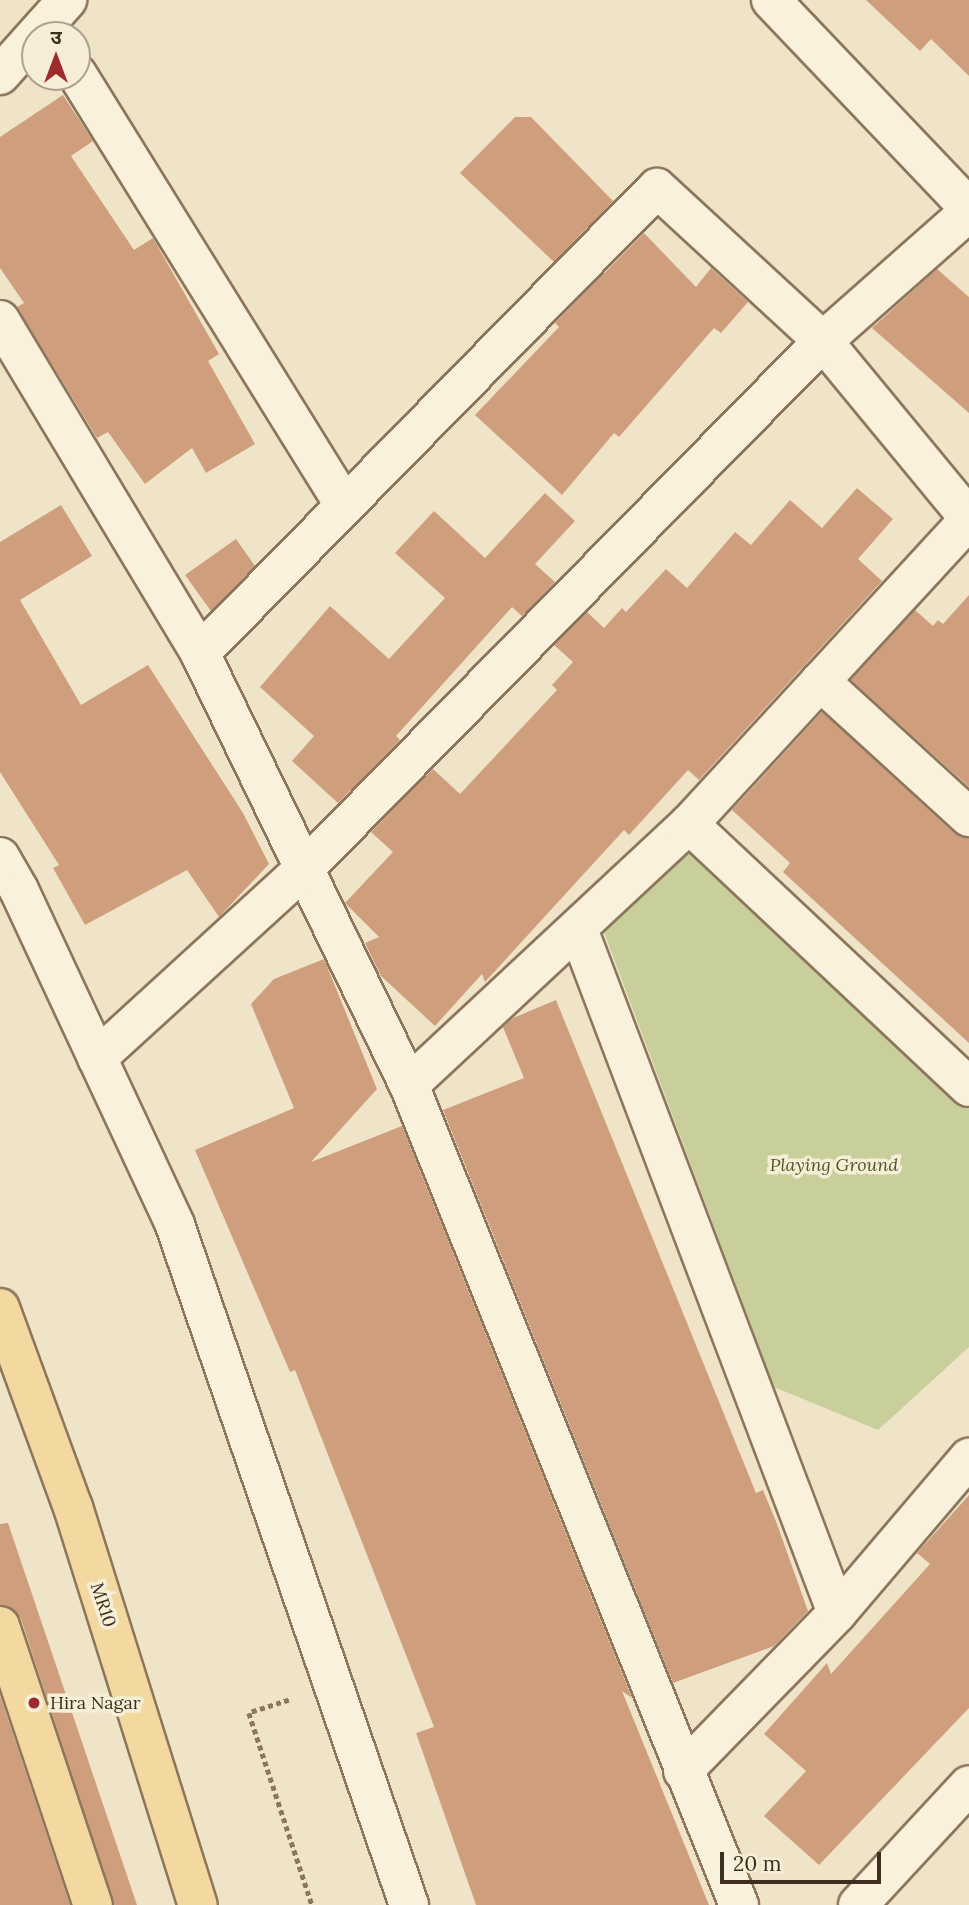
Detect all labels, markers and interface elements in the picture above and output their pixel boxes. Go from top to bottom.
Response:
north arrow [21,21,91,91]
text: उ [50,25,62,49]
park label: Playing Ground [770,1154,898,1176]
street label: MR10 [86,1580,120,1630]
place label: Hira Nagar [50,1692,141,1714]
marker: Hira Nagar [24,1693,44,1713]
scale bar [724,1839,885,1883]
text: 20 m [733,1850,782,1877]

